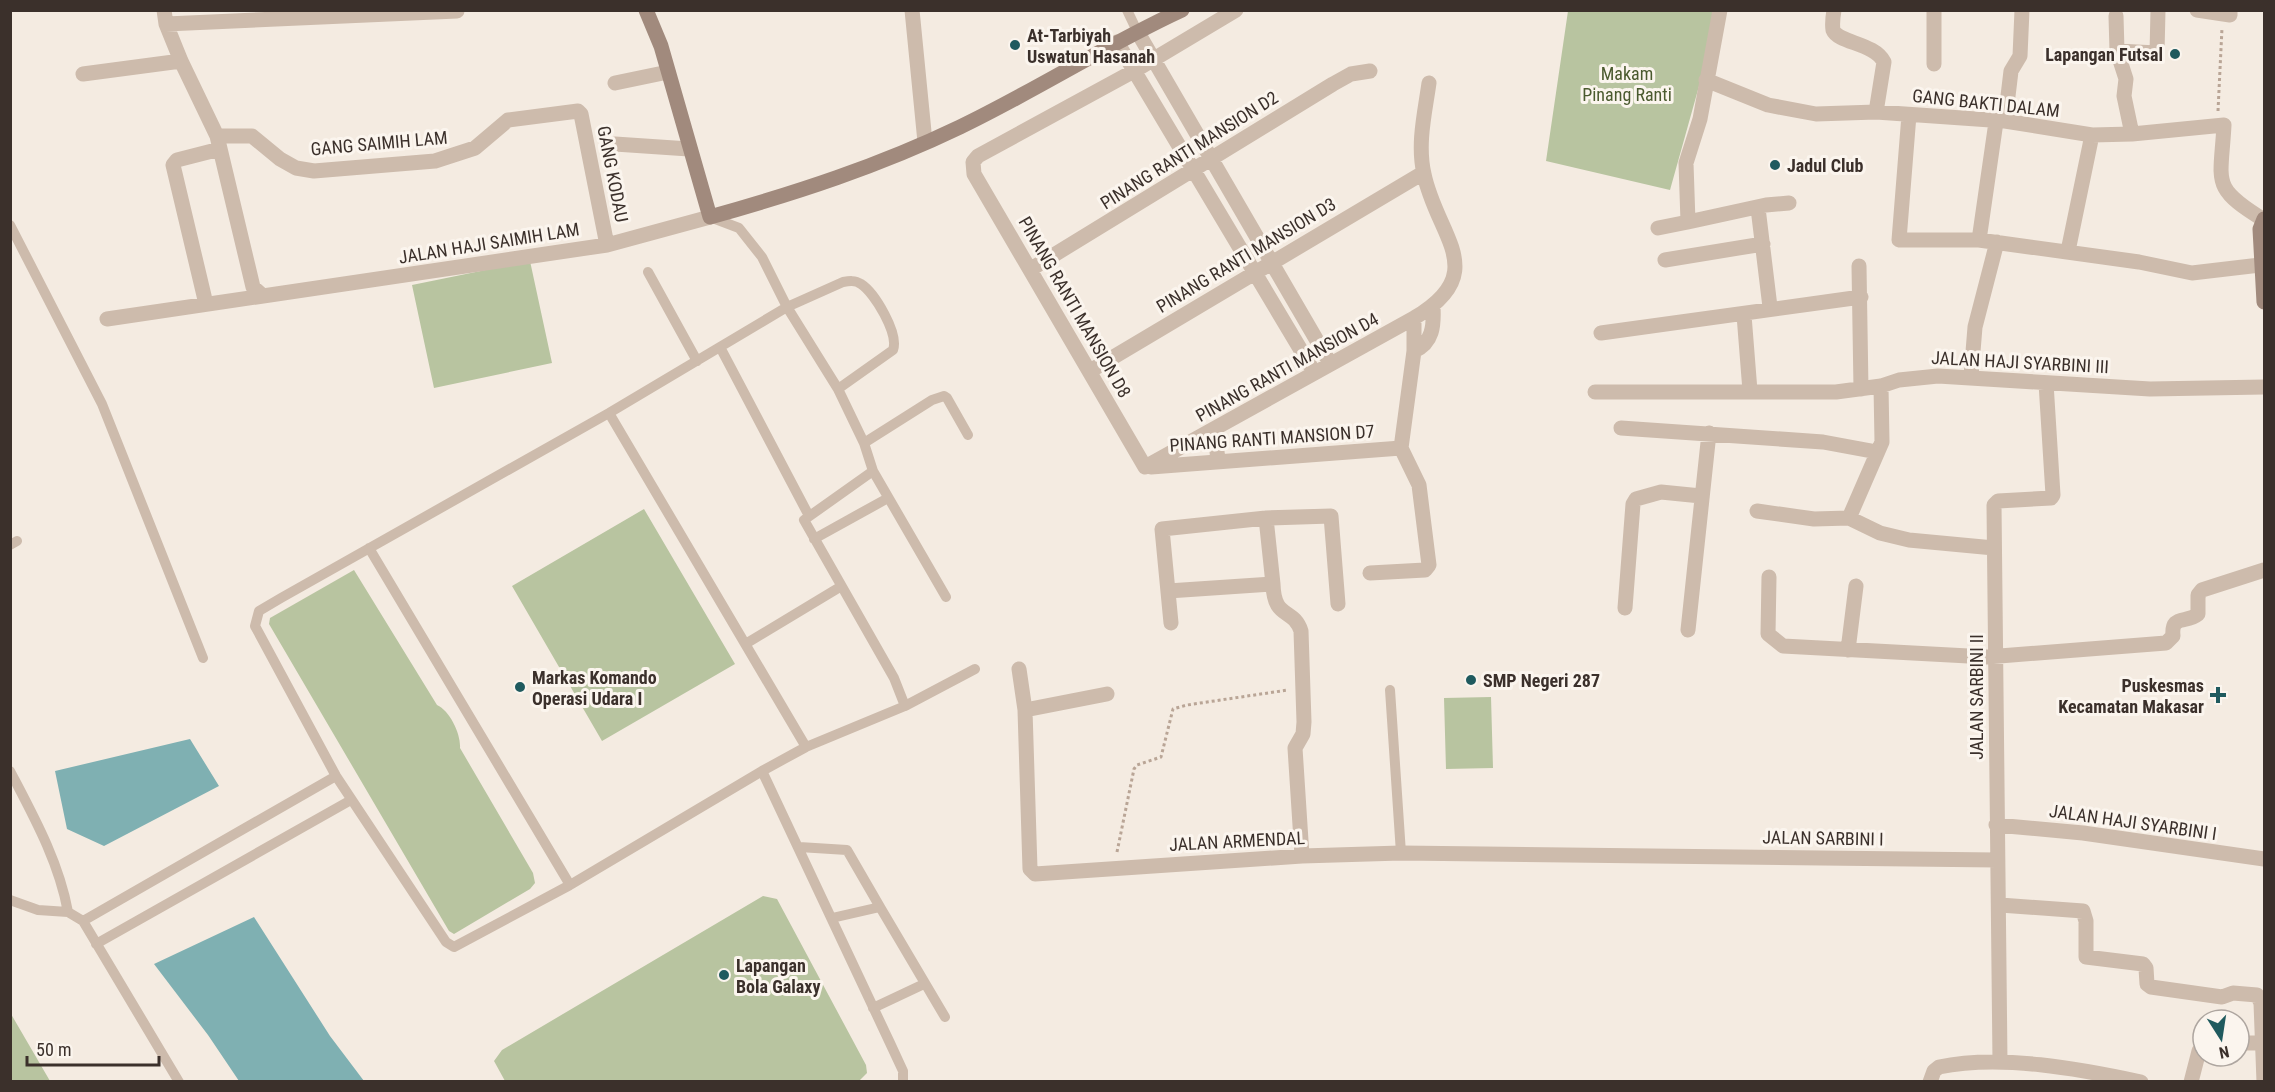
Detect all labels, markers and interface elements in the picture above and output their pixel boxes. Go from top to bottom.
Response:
place label: At-Tarbiyah Uswatun Hasanah [1027,25,1155,67]
marker: At-Tarbiyah Uswatun Hasanah [1008,38,1022,52]
place label: Lapangan Futsal [2045,44,2163,65]
marker: Lapangan Futsal [2168,47,2182,61]
park label: Makam Pinang Ranti [1582,63,1672,105]
street label: GANG BAKTI DALAM [1911,85,2061,121]
street label: PINANG RANTI MANSION D2 [1096,87,1282,213]
street label: GANG KODAU [593,124,633,224]
street label: GANG SAIMIH LAM [310,127,448,159]
place label: Jadul Club [1787,155,1863,176]
marker: Jadul Club [1768,158,1782,172]
street label: PINANG RANTI MANSION D3 [1153,193,1339,317]
street label: PINANG RANTI MANSION D8 [1015,213,1135,401]
street label: JALAN HAJI SAIMIH LAM [397,218,581,268]
street label: PINANG RANTI MANSION D4 [1192,308,1382,426]
street label: JALAN HAJI SYARBINI III [1931,347,2109,377]
street label: PINANG RANTI MANSION D7 [1169,420,1375,456]
street label: JALAN SARBINI II [1966,634,1987,760]
place label: Markas Komando Operasi Udara I [532,667,657,709]
place label: SMP Negeri 287 [1483,670,1600,691]
marker: SMP Negeri 287 [1464,673,1478,687]
place label: Puskesmas Kecamatan Makasar [2058,675,2204,717]
marker: Markas Komando Operasi Udara I [513,680,527,694]
marker: Puskesmas Kecamatan Makasar [2209,686,2227,704]
street label: JALAN HAJI SYARBINI I [2048,800,2218,844]
street label: JALAN SARBINI I [1762,826,1884,850]
street label: JALAN ARMENDAL [1169,827,1306,855]
place label: Lapangan Bola Galaxy [736,955,820,997]
marker: Lapangan Bola Galaxy [717,968,731,982]
north arrow [2191,1008,2251,1068]
scale bar [27,1029,159,1067]
text: 50 m [36,1039,71,1060]
text: N [2217,1042,2231,1062]

